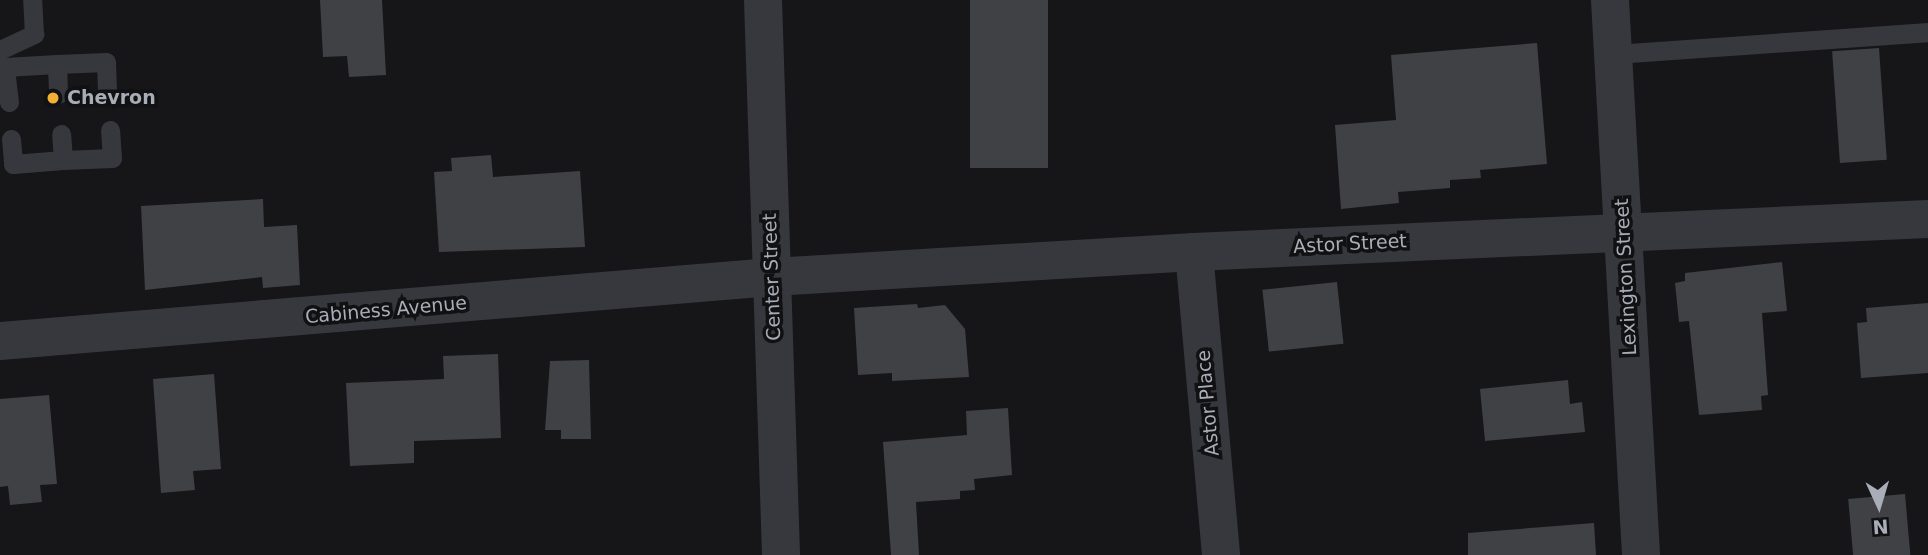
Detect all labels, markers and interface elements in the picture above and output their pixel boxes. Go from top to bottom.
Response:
place label: Chevron [67,87,156,109]
marker: Chevron [45,90,61,106]
street label: Lexington Street [1611,198,1641,356]
street label: Center Street [758,213,786,341]
street label: Astor Street [1293,230,1407,258]
street label: Cabiness Avenue [304,292,468,328]
street label: Astor Place [1192,349,1224,457]
north arrow [1844,471,1914,541]
text: N [1872,515,1889,538]

